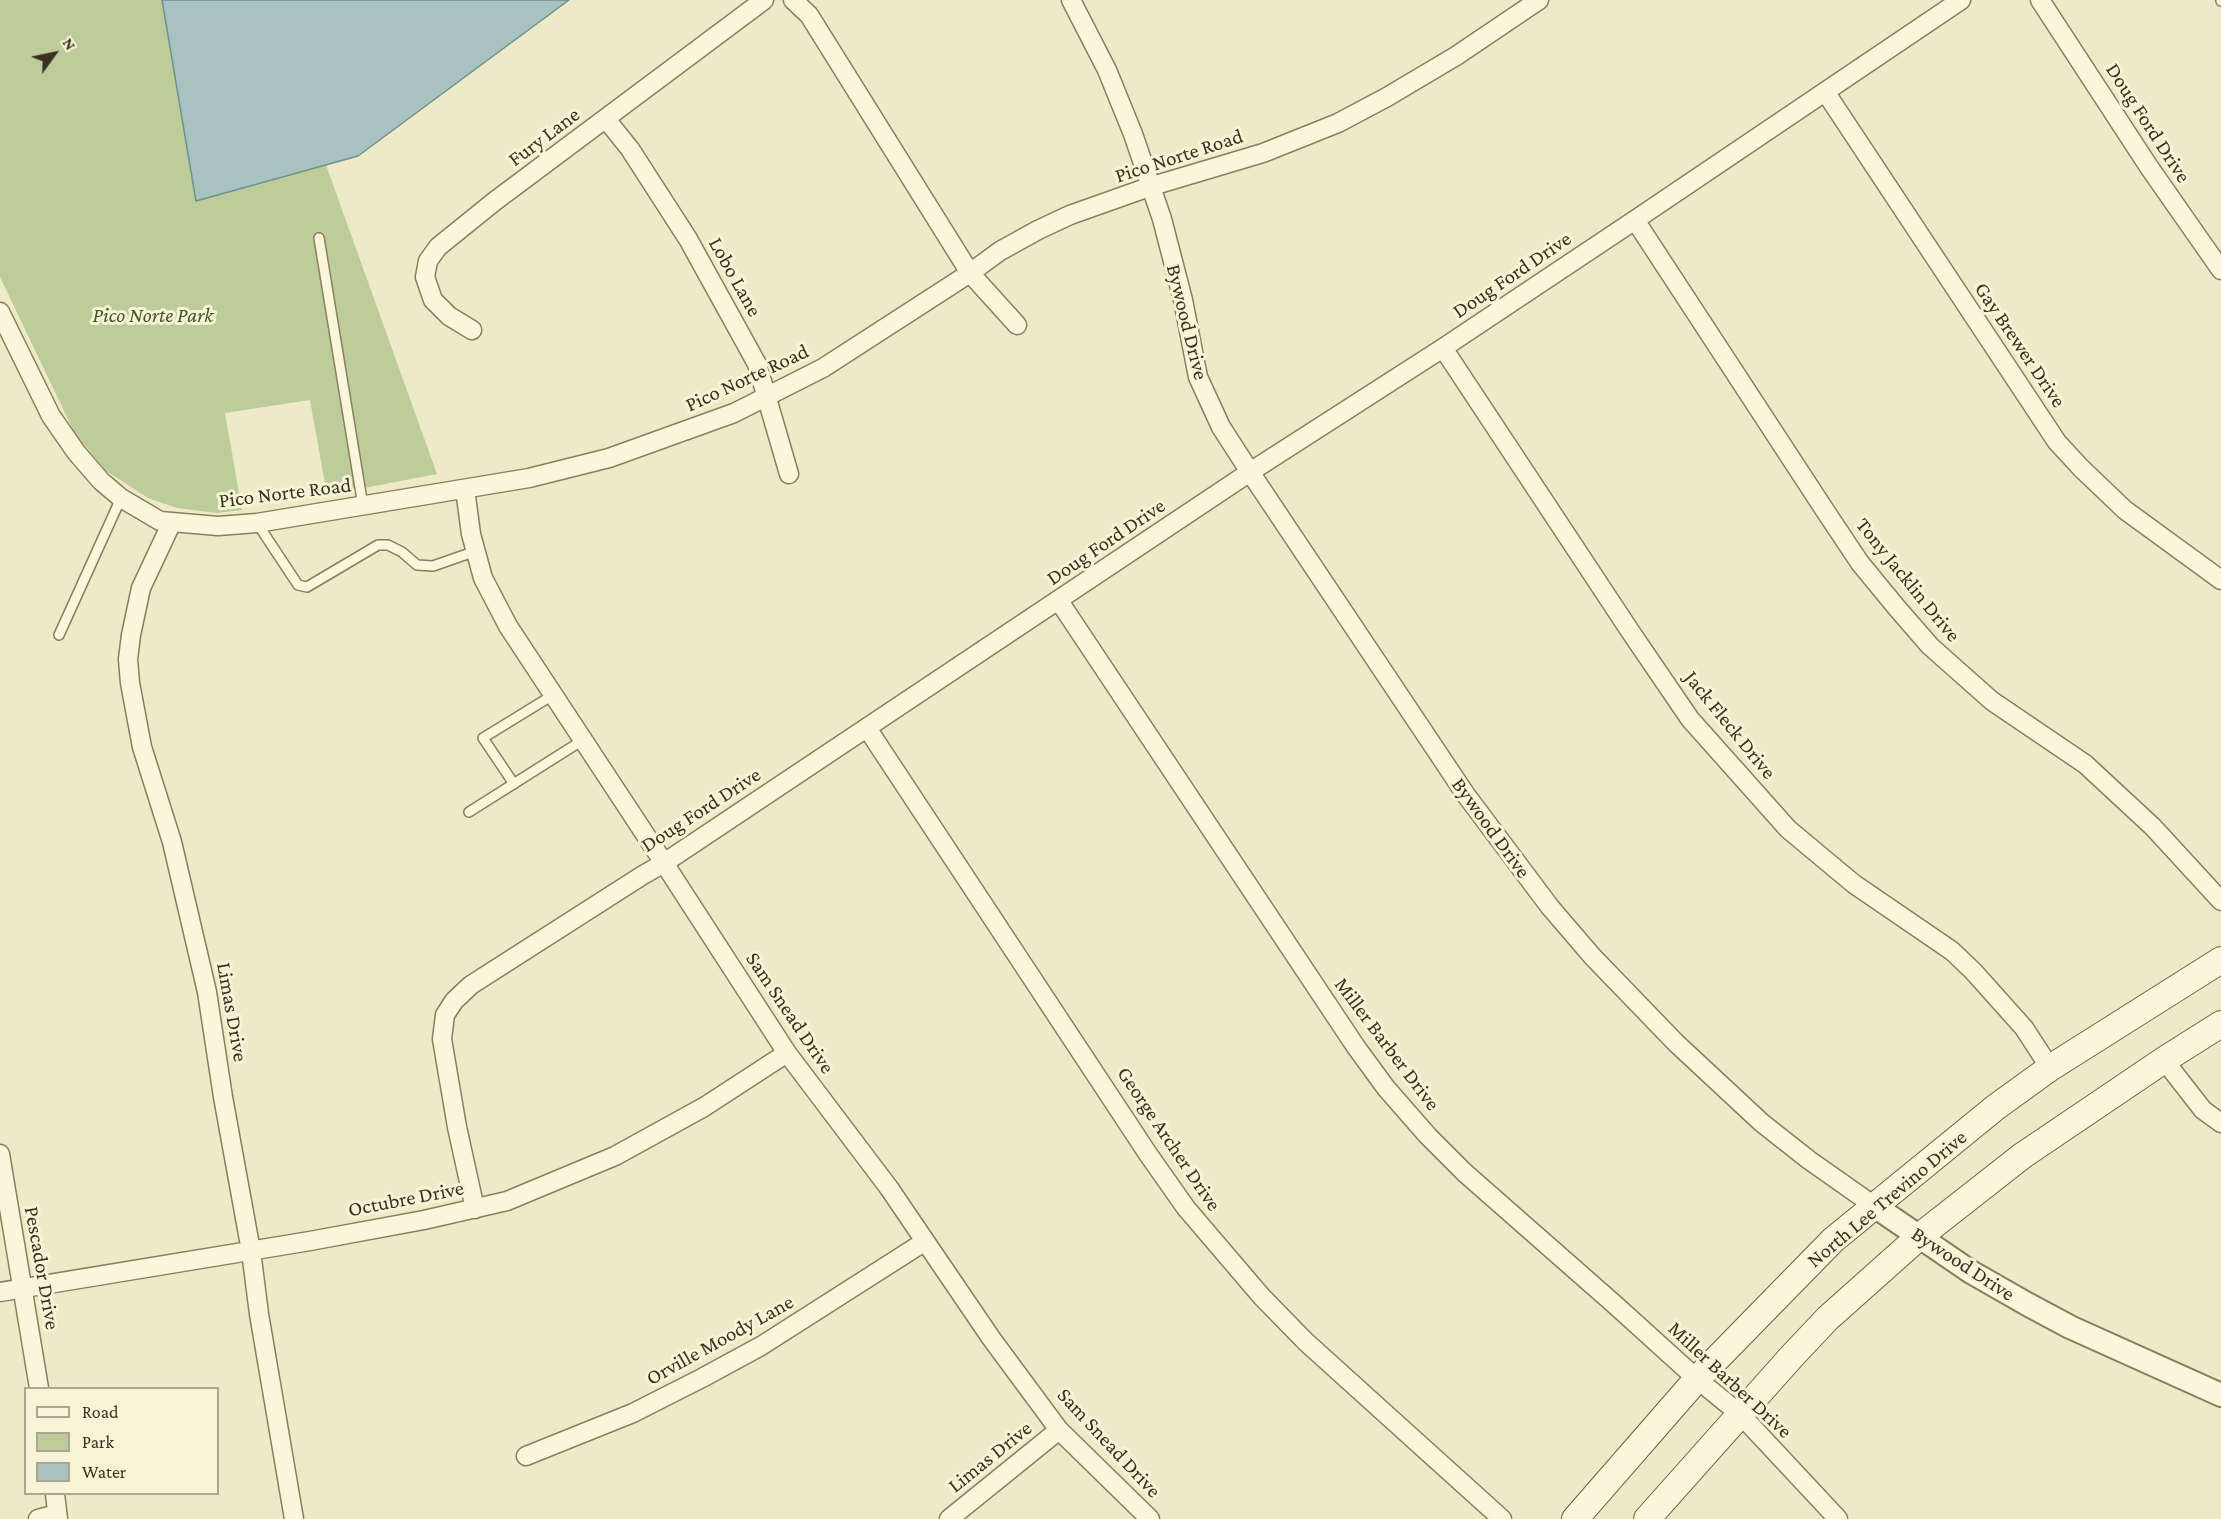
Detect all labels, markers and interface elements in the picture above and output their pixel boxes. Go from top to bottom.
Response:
north arrow [24,24,84,84]
text: N [59,35,80,53]
street label: Doug Ford Drive [2100,58,2196,188]
street label: Fury Lane [503,102,585,172]
street label: Pico Norte Road [1112,123,1246,189]
street label: Doug Ford Drive [1448,226,1576,324]
street label: Lobo Lane [703,233,767,321]
street label: Bywood Drive [1160,262,1214,382]
street label: Gay Brewer Drive [1969,278,2071,412]
park label: Pico Norte Park [93,303,213,329]
street label: Pico Norte Road [681,338,813,418]
street label: Pico Norte Road [217,472,353,514]
street label: Doug Ford Drive [1042,493,1170,591]
street label: Tony Jacklin Drive [1850,513,1966,647]
street label: Jack Fleck Drive [1679,666,1781,784]
street label: Doug Ford Drive [636,762,766,858]
street label: Bywood Drive [1446,773,1536,883]
street label: Sam Snead Drive [740,947,840,1079]
street label: Limas Drive [211,960,253,1064]
street label: Miller Barber Drive [1329,972,1445,1116]
street label: George Archer Drive [1111,1062,1227,1216]
street label: North Lee Trevino Drive [1802,1125,1972,1273]
street label: Octubre Drive [346,1175,466,1223]
street label: Pescador Drive [19,1204,65,1332]
street label: Bywood Drive [1907,1221,2019,1307]
street label: Orville Moody Lane [642,1289,798,1391]
street label: Miller Barber Drive [1663,1316,1797,1444]
street label: Sam Snead Drive [1052,1383,1166,1503]
legend [24,1387,219,1495]
text: Road [82,1402,119,1422]
street label: Limas Drive [943,1416,1037,1498]
text: Park [82,1432,114,1452]
text: Water [82,1462,126,1482]

